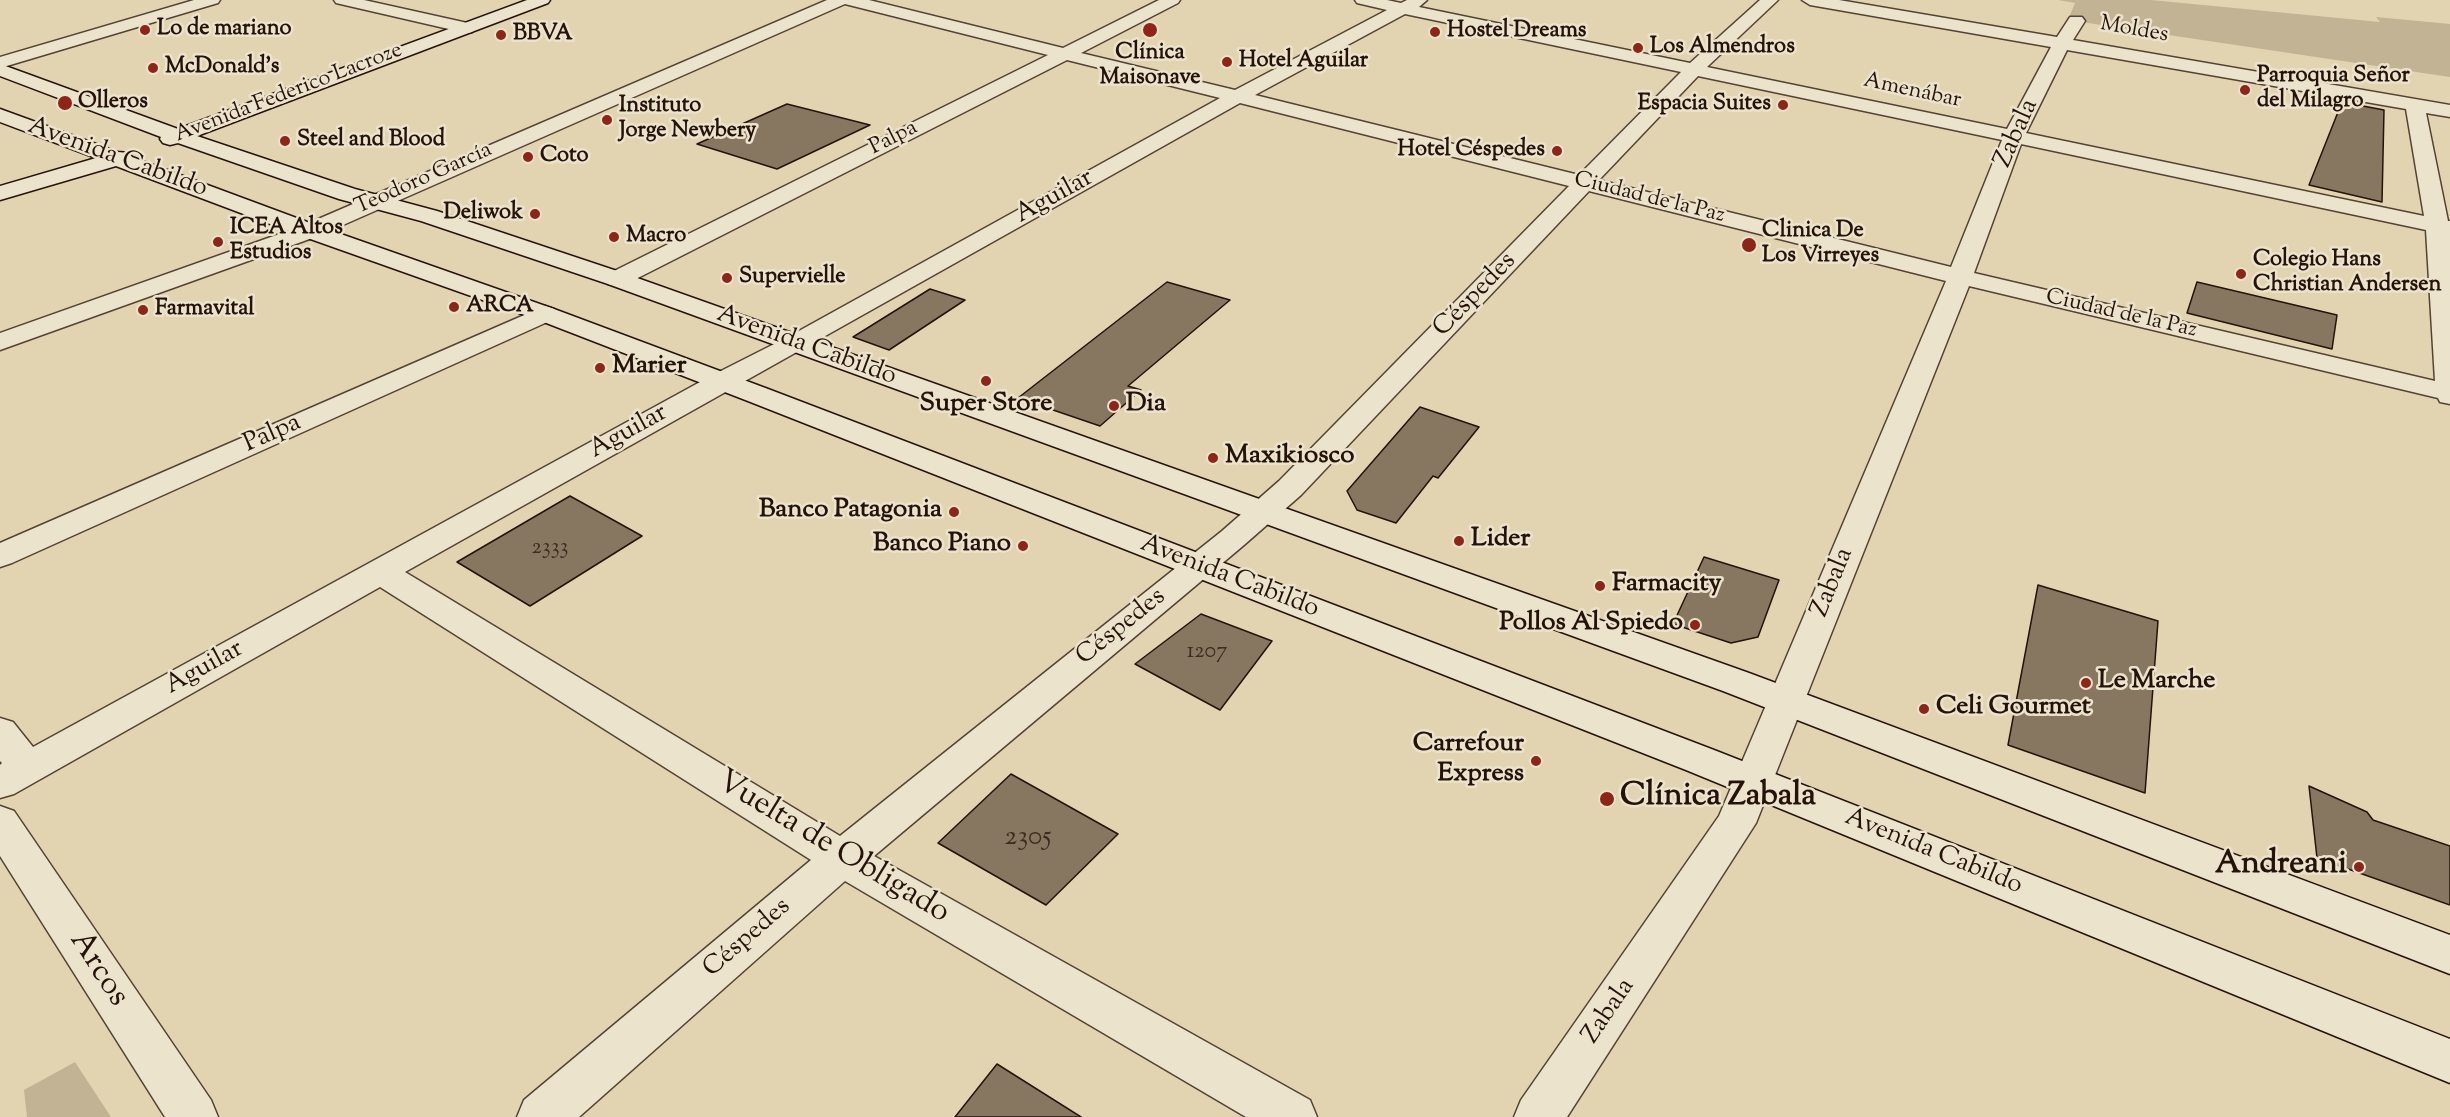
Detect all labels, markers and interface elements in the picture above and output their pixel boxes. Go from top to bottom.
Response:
street label: Moldes [2098,12,2170,50]
place label: Lo de mariano [157,17,292,43]
place label: Hostel Dreams [1447,19,1586,45]
marker: Clínica Maisonave [1141,21,1159,39]
place label: BBVA [513,22,573,48]
marker: Lo de mariano [138,23,152,37]
marker: Hostel Dreams [1428,25,1442,39]
marker: BBVA [494,28,508,42]
place label: Los Almendros [1650,35,1795,61]
street label: Avenida Federico Lacroze [171,38,407,150]
place label: Clínica Maisonave [1099,41,1201,92]
marker: Los Almendros [1631,41,1645,55]
place label: Hotel Aguilar [1239,49,1368,75]
place label: McDonald's [165,55,279,81]
marker: Hotel Aguilar [1220,55,1234,69]
marker: McDonald's [146,61,160,75]
place label: Parroquia Señor del Milagro [2257,64,2410,116]
street label: Amenábar [1861,69,1963,115]
marker: Parroquia Señor del Milagro [2238,83,2252,97]
place label: Olleros [78,90,148,116]
place label: Espacia Suites [1638,92,1771,118]
marker: Olleros [56,94,74,112]
place label: Instituto Jorge Newbery [619,94,756,146]
street label: Zabala [1989,95,2047,173]
marker: Espacia Suites [1776,98,1790,112]
street label: Avenida Cabildo [23,112,211,206]
marker: Instituto Jorge Newbery [600,113,614,127]
street label: Palpa [866,116,922,162]
place label: Steel and Blood [297,128,445,154]
marker: Steel and Blood [278,134,292,148]
street label: Teodoro García [351,138,497,222]
place label: Hotel Céspedes [1398,138,1545,164]
place label: Coto [540,144,589,170]
marker: Hotel Céspedes [1550,144,1564,158]
marker: Coto [521,150,535,164]
street label: Aguilar [1011,164,1099,232]
street label: Ciudad de la Paz [1571,168,1727,230]
place label: Deliwok [443,201,523,227]
marker: Deliwok [528,207,542,221]
place label: ICEA Altos Estudios [230,216,343,268]
place label: Clinica De Los Virreyes [1762,219,1879,270]
place label: Macro [626,224,686,250]
marker: Macro [607,230,621,244]
marker: ICEA Altos Estudios [211,235,225,249]
marker: Clinica De Los Virreyes [1740,236,1758,254]
street label: Céspedes [1428,247,1524,345]
place label: Colegio Hans Christian Andersen [2253,248,2441,300]
place label: Supervielle [739,265,846,291]
marker: Colegio Hans Christian Andersen [2234,267,2248,281]
marker: Supervielle [720,271,734,285]
street label: Ciudad de la Paz [2043,285,2199,345]
place label: ARCA [466,294,534,320]
place label: Farmavital [155,297,254,323]
marker: ARCA [447,300,461,314]
street label: Avenida Cabildo [712,300,900,394]
marker: Farmavital [136,303,150,317]
place label: Marier [612,352,686,384]
marker: Marier [593,361,607,375]
marker: Super Store [979,374,993,388]
place label: Super Store [920,390,1052,422]
place label: Dia [1126,390,1166,422]
street label: Aguilar [585,399,673,467]
marker: Dia [1107,399,1121,413]
street label: Palpa [239,409,307,461]
place label: Maxikiosco [1225,442,1354,474]
marker: Maxikiosco [1206,451,1220,465]
place label: Banco Patagonia [759,496,942,528]
marker: Banco Patagonia [947,505,961,519]
place label: Lider [1471,525,1530,557]
place label: Banco Piano [873,530,1011,562]
street label: Avenida Cabildo [1135,530,1323,626]
marker: Lider [1452,534,1466,548]
house number: 2333 [532,536,568,562]
marker: Banco Piano [1016,539,1030,553]
street label: Zabala [1806,544,1862,622]
place label: Farmacity [1612,570,1721,602]
marker: Farmacity [1593,579,1607,593]
street label: Céspedes [1071,583,1173,673]
place label: Pollos Al Spiedo [1499,609,1683,641]
marker: Pollos Al Spiedo [1688,618,1702,632]
street label: Aguilar [161,635,249,703]
house number: 1207 [1187,640,1227,666]
place label: Le Marche [2098,667,2215,699]
marker: Le Marche [2079,676,2093,690]
place label: Celi Gourmet [1936,693,2091,725]
marker: Celi Gourmet [1917,702,1931,716]
place label: Carrefour Express [1413,730,1524,792]
marker: Carrefour Express [1529,754,1543,768]
street label: Vuelta de Obligado [708,764,956,934]
place label: Clínica Zabala [1620,780,1816,818]
marker: Clínica Zabala [1598,790,1616,808]
street label: Avenida Cabildo [1840,803,2026,903]
house number: 2305 [1005,823,1051,855]
place label: Andreani [2215,848,2347,886]
marker: Andreani [2352,860,2366,874]
street label: Céspedes [698,892,798,986]
street label: Arcos [59,925,135,1015]
street label: Zabala [1577,974,1643,1050]

